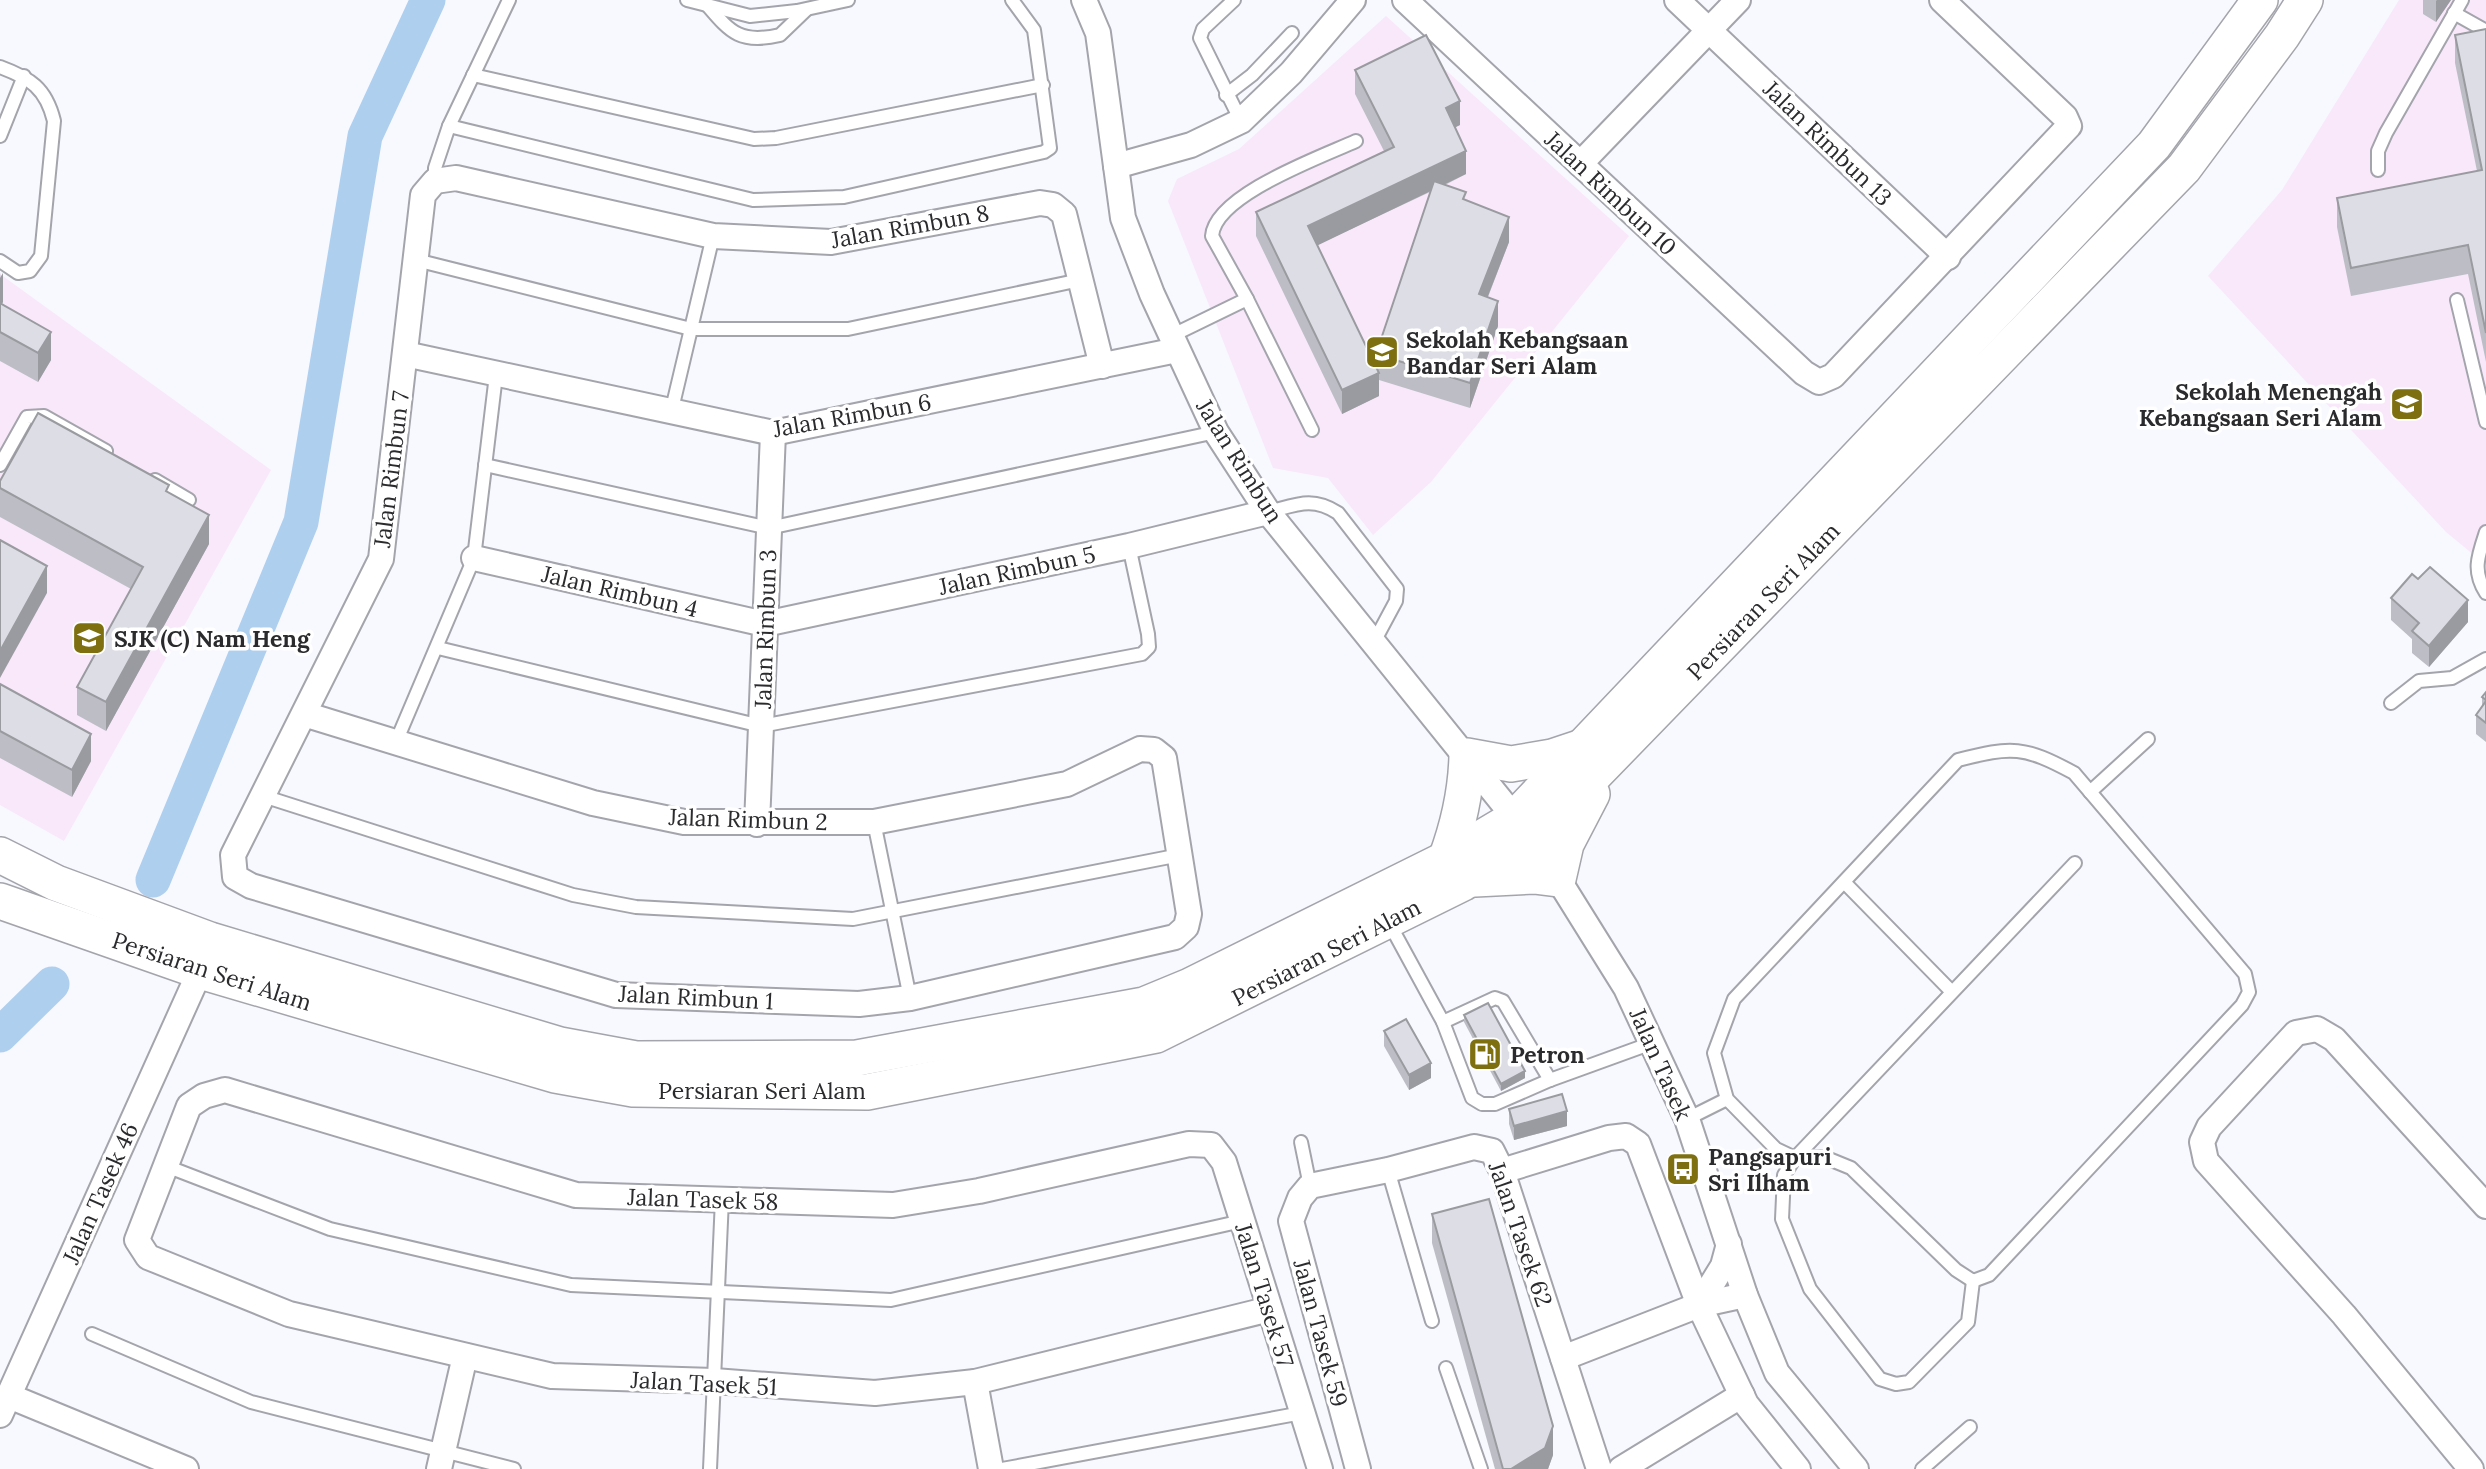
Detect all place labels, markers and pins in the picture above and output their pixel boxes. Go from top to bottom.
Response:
place label: Sekolah Kebangsaan Bandar Seri Alam [1406,325,1629,380]
school or university icon: Sekolah Kebangsaan Bandar Seri Alam [1363,333,1401,371]
place label: Sekolah Menengah Kebangsaan Seri Alam [2139,377,2382,432]
school or university icon: Sekolah Menengah Kebangsaan Seri Alam [2388,385,2426,423]
school or university icon: SJK (C) Nam Heng [70,619,108,657]
place label: SJK (C) Nam Heng [114,624,311,654]
fuel station icon: Petron [1466,1035,1504,1073]
place label: Petron [1510,1040,1585,1069]
place label: Pangsapuri Sri Ilham [1708,1142,1832,1197]
bus stop icon: Pangsapuri Sri Ilham [1664,1150,1702,1188]

